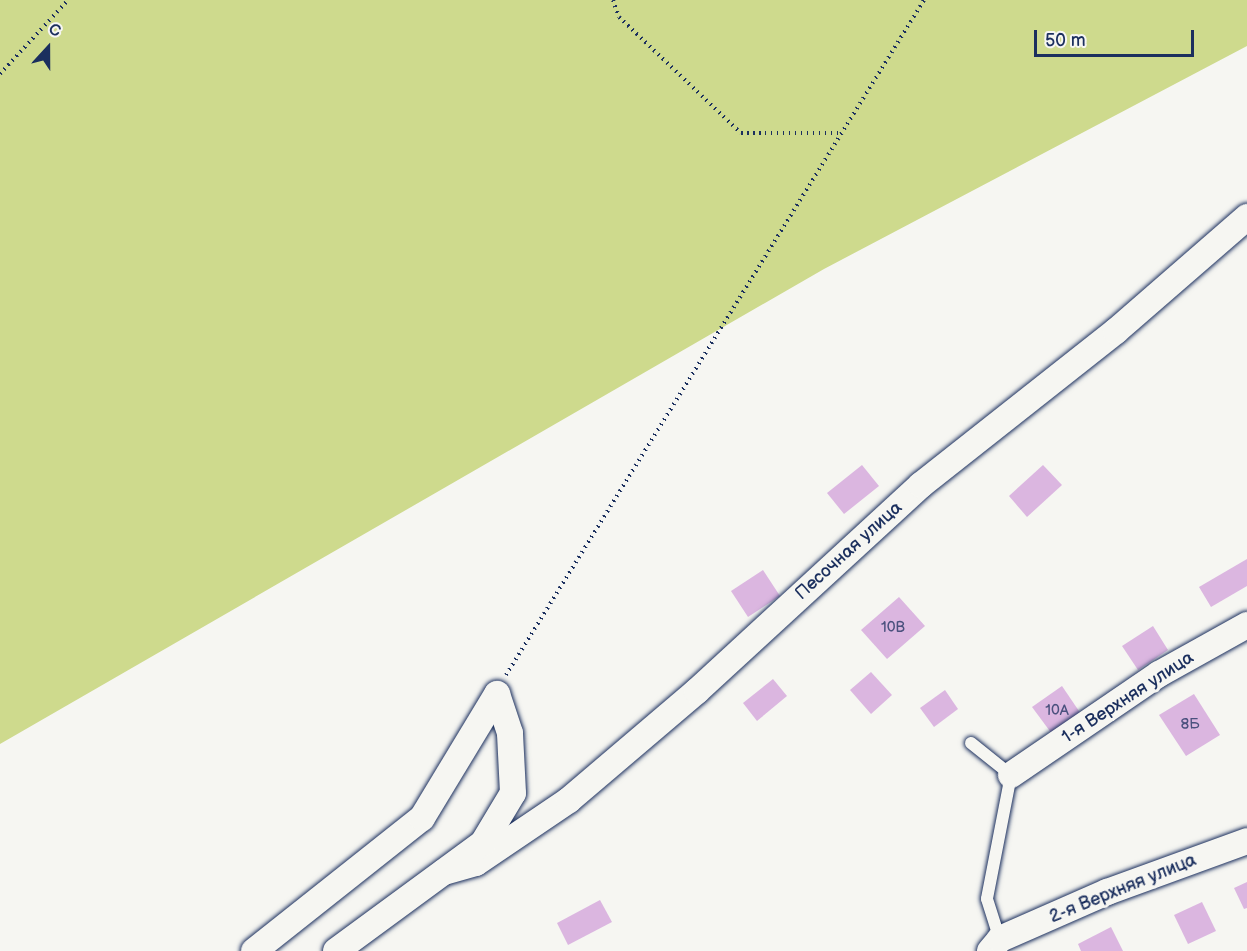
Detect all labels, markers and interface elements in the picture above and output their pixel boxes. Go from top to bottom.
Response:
north arrow [18,18,78,78]
scale bar [1037,18,1198,56]
text: С [46,20,63,42]
text: 50 m [1045,30,1086,51]
street label: Песочная улица [791,497,907,605]
house number: 10В [881,619,905,637]
street label: 1-я Верхняя улица [1058,647,1198,749]
house number: 10А [1045,702,1069,720]
house number: 8Б [1180,716,1200,734]
street label: 2-я Верхняя улица [1046,850,1200,928]

